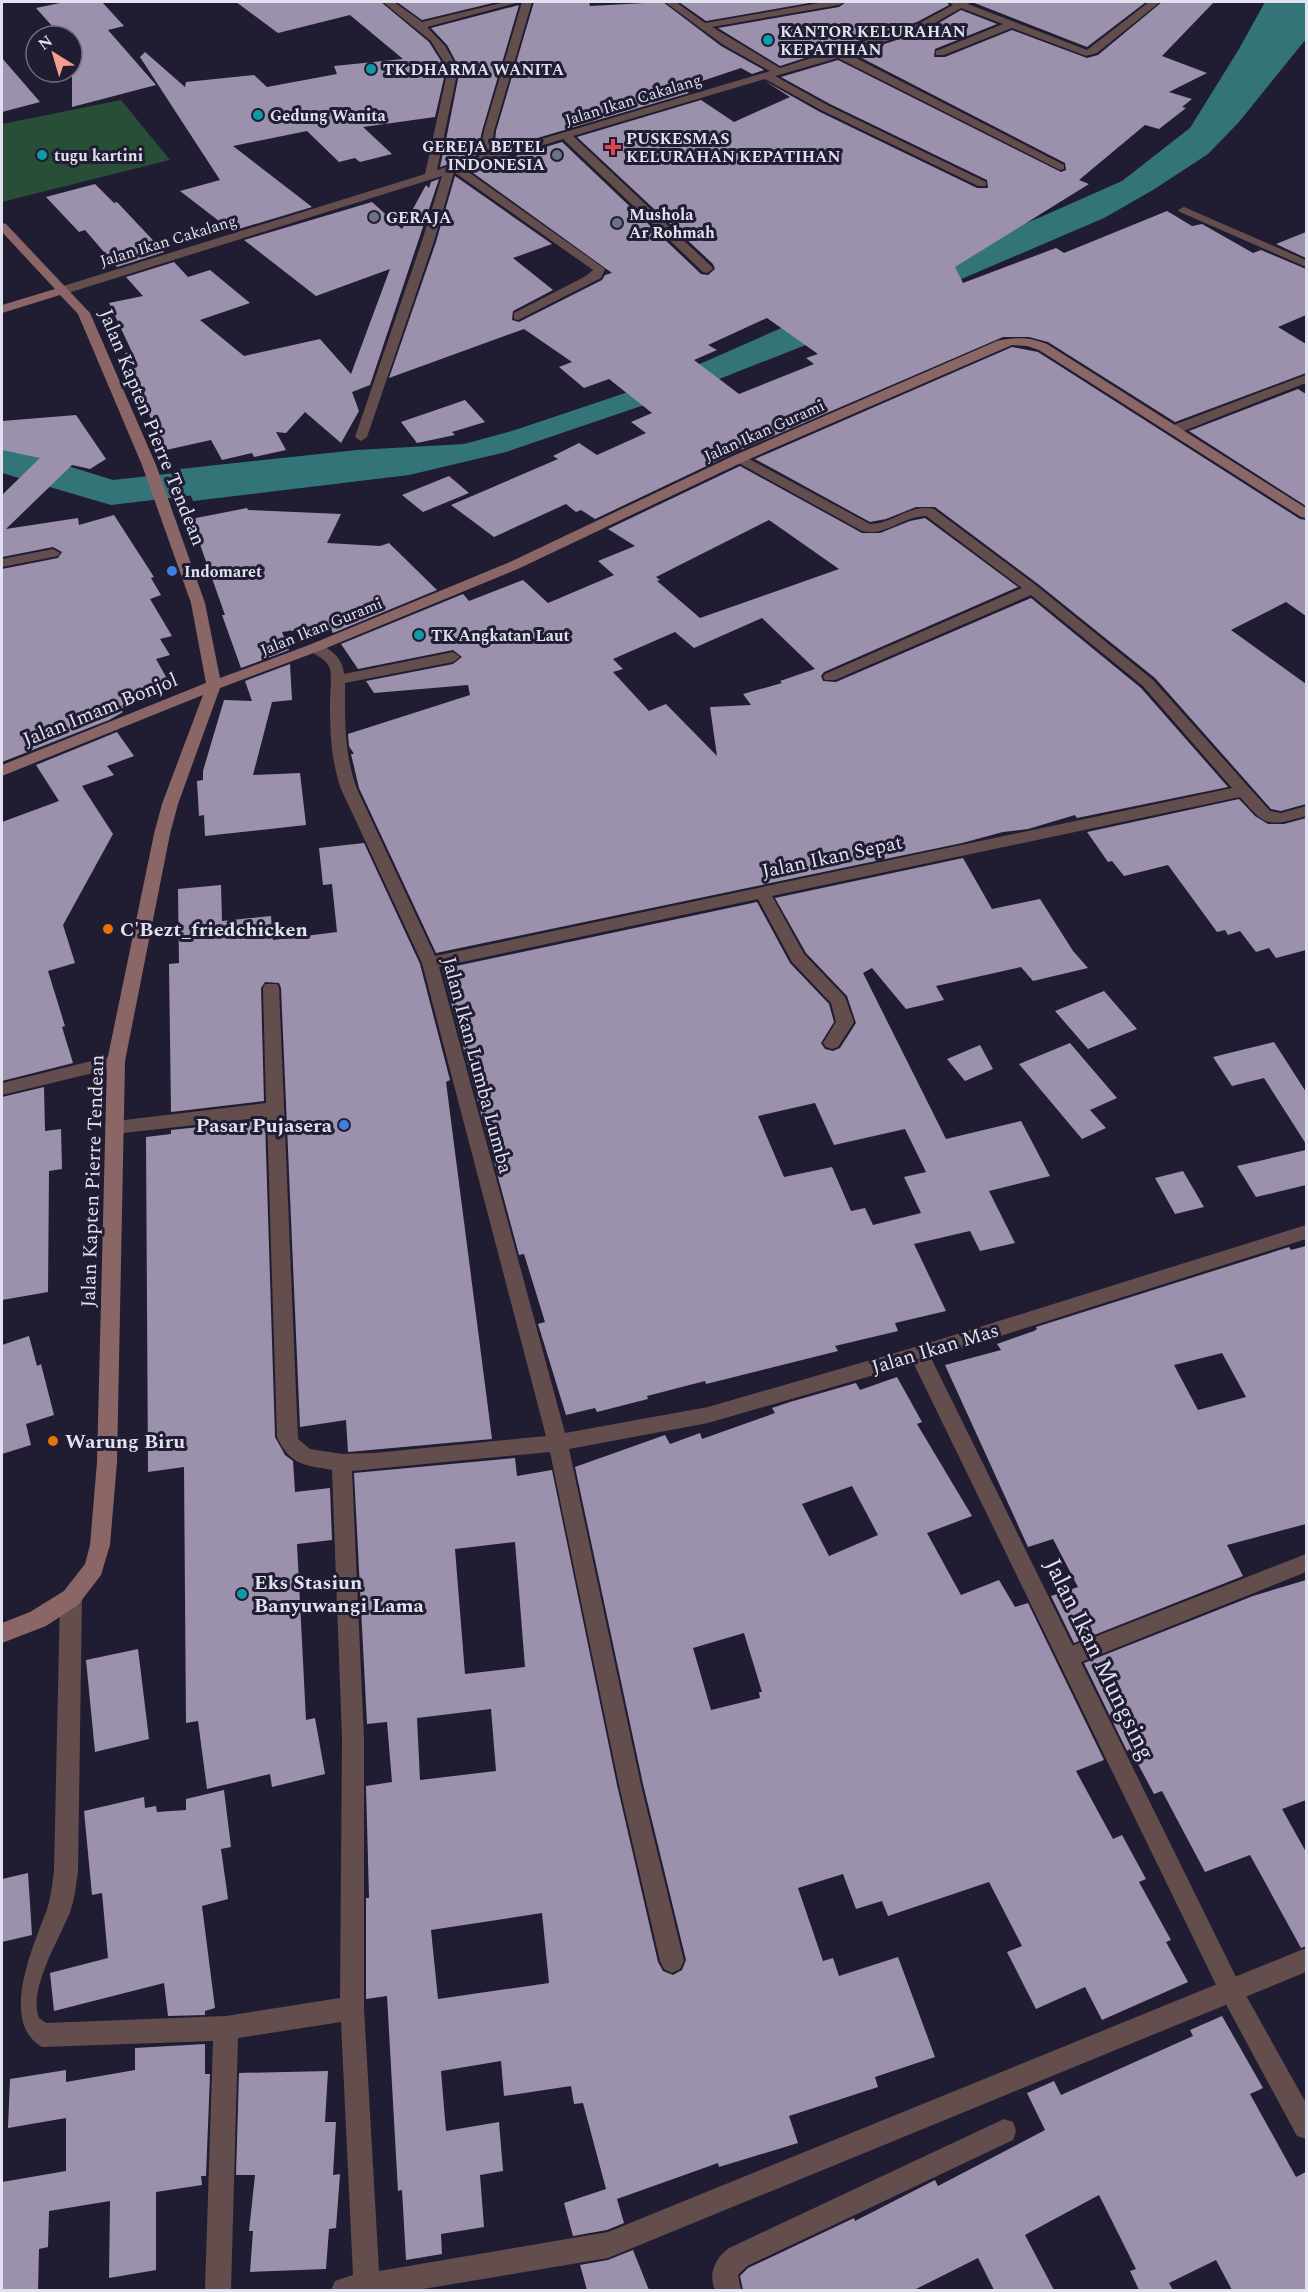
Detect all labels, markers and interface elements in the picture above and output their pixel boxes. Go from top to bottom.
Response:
place label: KANTOR KELURAHAN KEPATIHAN [780,20,966,62]
north arrow [24,24,84,84]
text: N [33,29,58,56]
marker: KANTOR KELURAHAN KEPATIHAN [761,33,775,47]
place label: TK DHARMA WANITA [383,58,565,82]
marker: TK DHARMA WANITA [364,62,378,76]
street label: Jalan Ikan Cakalang [562,68,705,132]
place label: Gedung Wanita [270,104,386,128]
marker: Gedung Wanita [251,108,265,122]
place label: PUSKESMAS KELURAHAN KEPATIHAN [626,127,841,169]
place label: GEREJA BETEL INDONESIA [422,135,546,177]
marker: PUSKESMAS KELURAHAN KEPATIHAN [604,138,622,156]
place label: tugu kartini [54,144,143,168]
marker: tugu kartini [35,148,49,162]
marker: GEREJA BETEL INDONESIA [550,148,564,162]
place label: Mushola Ar Rohmah [629,203,715,245]
place label: GERAJA [386,206,452,230]
street label: Jalan Ikan Cakalang [97,209,240,273]
marker: GERAJA [367,210,381,224]
marker: Mushola Ar Rohmah [610,216,624,230]
street label: Jalan Kapten Pierre Tendean [91,304,213,550]
street label: Jalan Ikan Gurami [700,394,829,468]
place label: Indomaret [184,560,262,584]
marker: Indomaret [165,564,179,578]
street label: Jalan Ikan Gurami [257,592,386,662]
place label: TK Angkatan Laut [431,624,570,648]
marker: TK Angkatan Laut [412,628,426,642]
street label: Jalan Imam Bonjol [18,665,182,755]
street label: Jalan Ikan Sepat [759,827,905,887]
place label: C'Bezt_friedchicken [120,915,308,945]
marker: C'Bezt_friedchicken [101,922,115,936]
street label: Jalan Ikan Lumba Lumba [434,954,520,1177]
street label: Jalan Kapten Pierre Tendean [74,1054,112,1308]
place label: Pasar Pujasera [196,1111,333,1141]
marker: Pasar Pujasera [337,1118,351,1132]
street label: Jalan Ikan Mas [868,1315,1003,1383]
place label: Warung Biru [65,1427,185,1457]
marker: Warung Biru [46,1434,60,1448]
street label: Jalan Ikan Mungsing [1034,1552,1164,1767]
place label: Eks Stasiun Banyuwangi Lama [254,1568,424,1621]
marker: Eks Stasiun Banyuwangi Lama [235,1587,249,1601]

